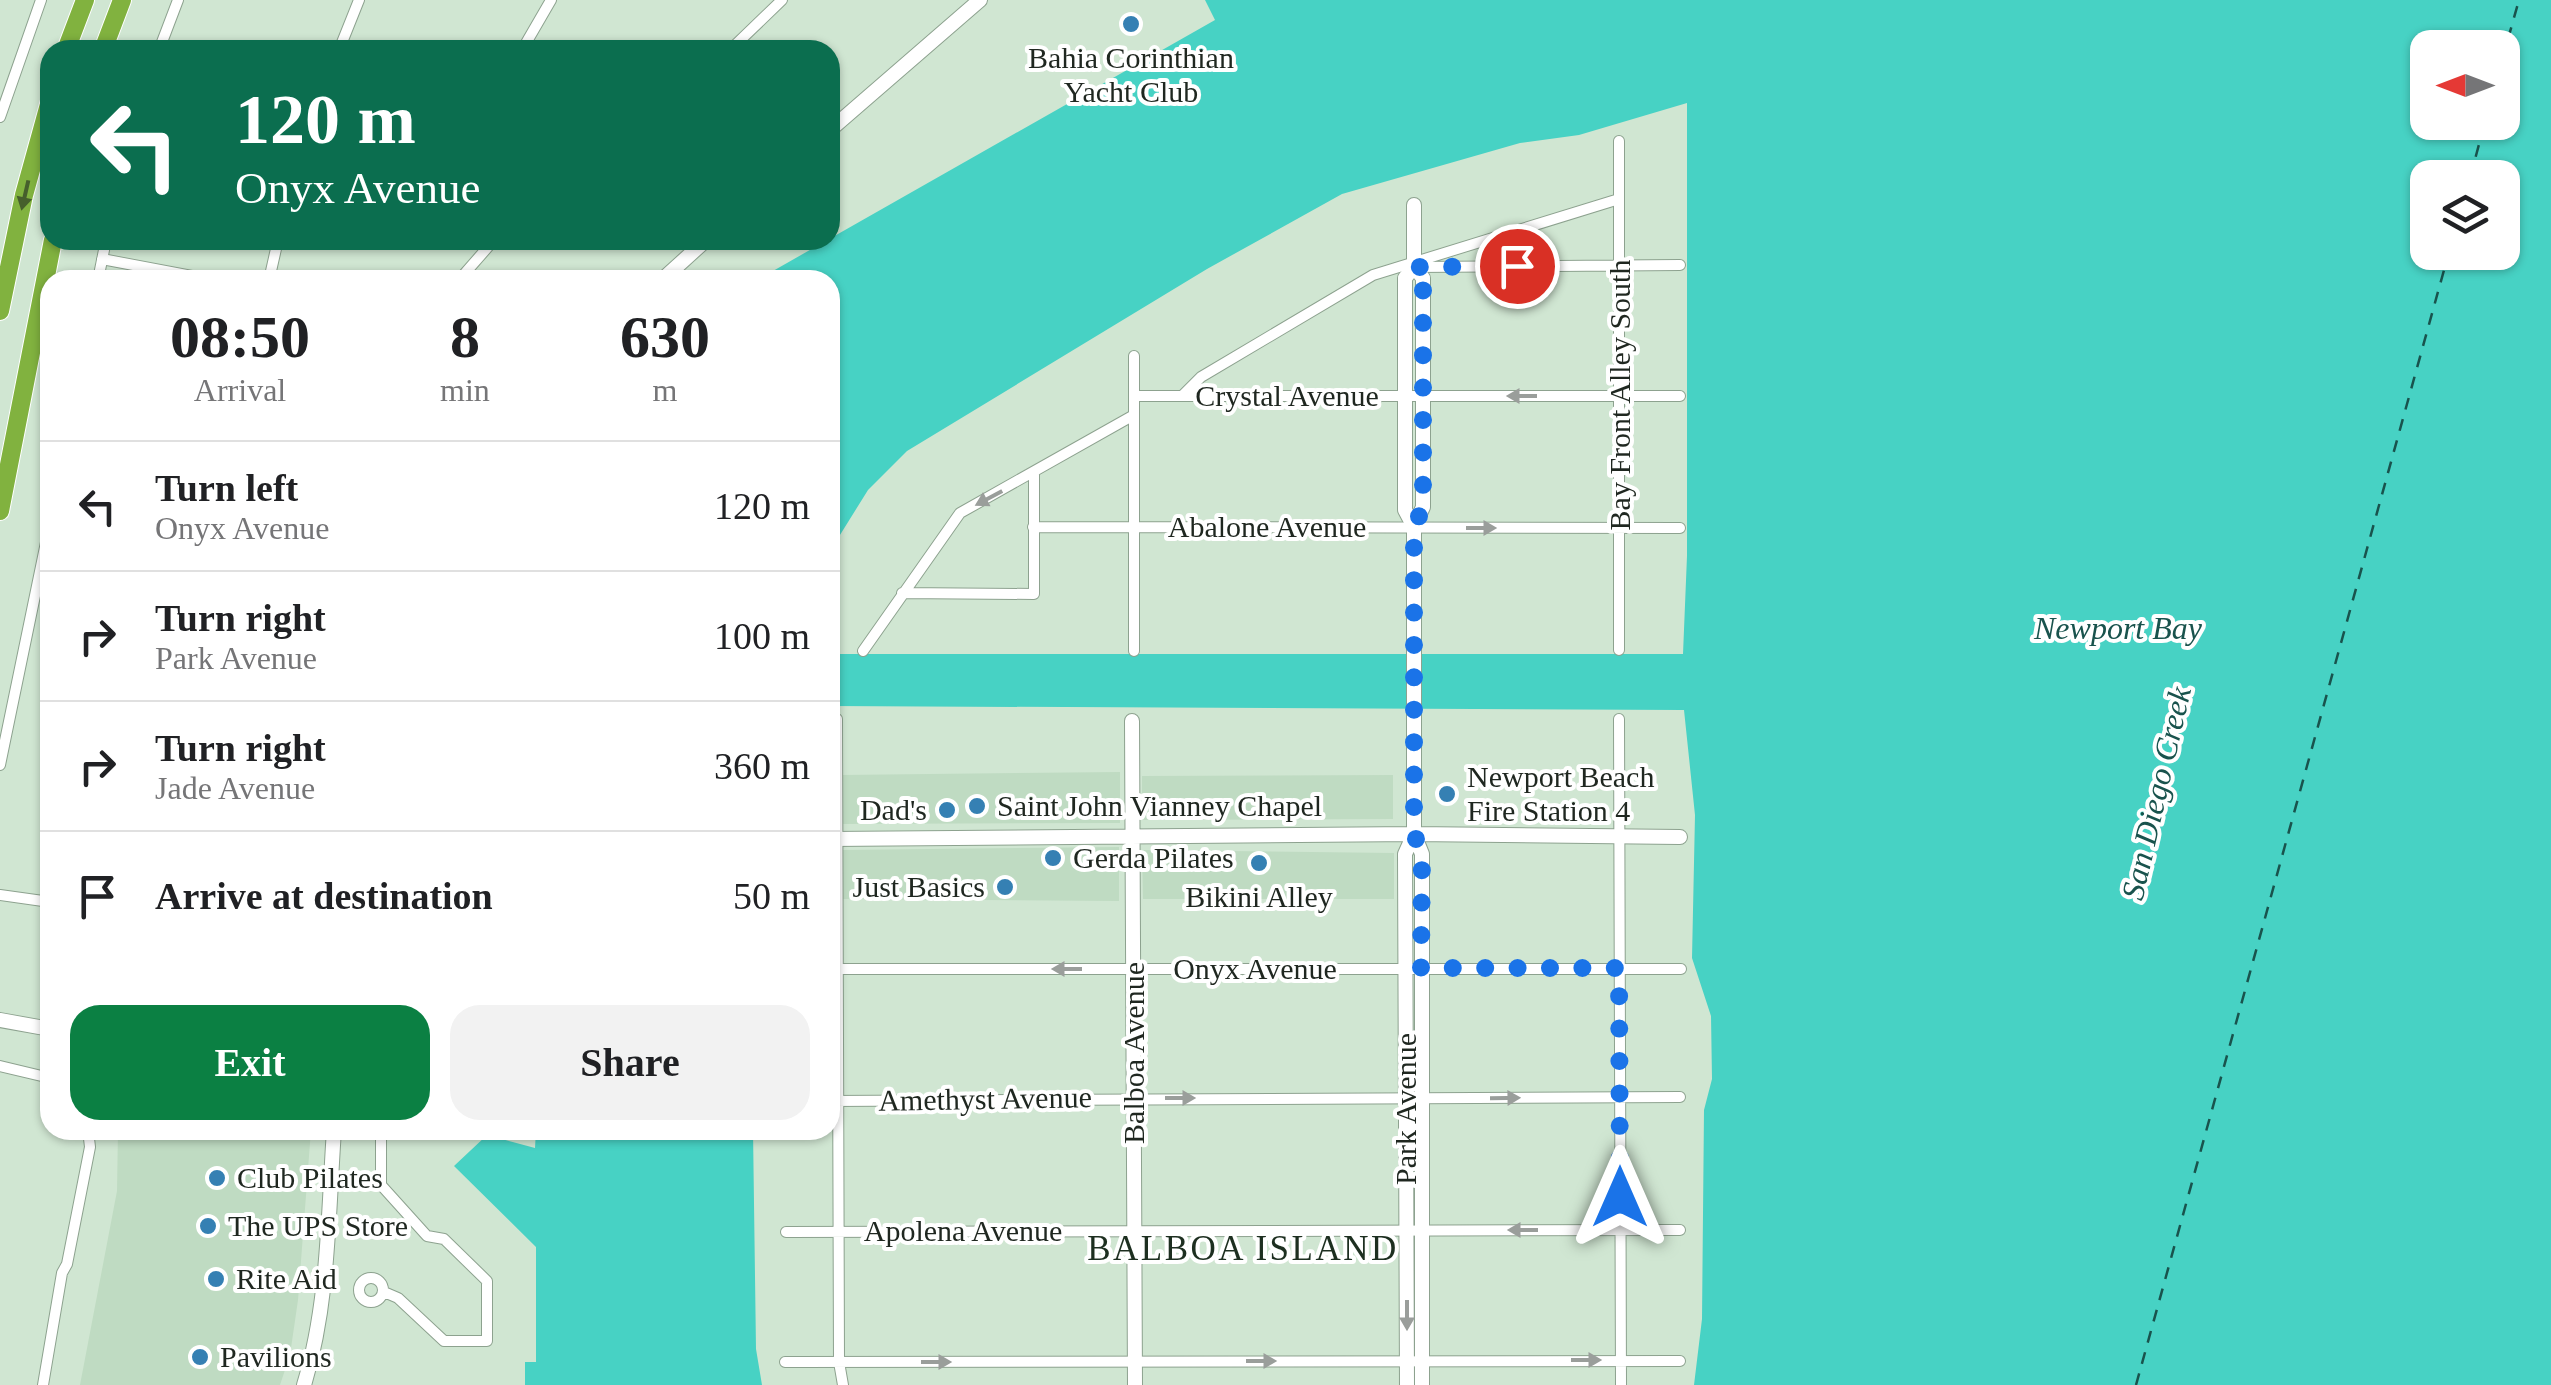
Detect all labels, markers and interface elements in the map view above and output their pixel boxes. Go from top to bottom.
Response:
marker: Bahia Corinthian Yacht Club [1120,13,1142,35]
north arrow [2410,30,2520,140]
map controls [2410,30,2520,270]
place label: Bahia Corinthian Yacht Club [1028,41,1234,108]
icon: left [70,80,200,210]
text: 120 m [235,81,416,158]
button: layers [2410,160,2520,270]
text: Onyx Avenue [235,163,480,213]
one-way arrow [17,180,32,211]
pin [1475,224,1560,309]
icon: arrive [1490,239,1545,294]
street label: Bay Front Alley South [1603,260,1636,530]
text: 08:50 [170,304,310,370]
text: 8 [450,304,480,370]
text: 630 [620,304,710,370]
text: Arrival [194,372,286,408]
text: min [440,372,490,408]
text: m [652,372,677,408]
street label: Crystal Avenue [1195,379,1379,412]
one-way arrow [1506,388,1538,404]
text: Turn left [155,467,298,509]
icon: left [70,479,125,534]
text: 120 m [714,485,810,527]
one-way arrow [974,489,1003,506]
text: Onyx Avenue [155,510,329,546]
street label: Abalone Avenue [1168,510,1366,543]
one-way arrow [1465,520,1497,536]
text: Turn right [155,597,326,639]
icon: right [70,609,125,664]
water label: Newport Bay [2033,610,2203,646]
text: 100 m [714,615,810,657]
text: Park Avenue [155,640,317,676]
water label: San Diego Creek [2114,682,2198,903]
text: Turn right [155,727,326,769]
icon: right [70,739,125,794]
text: 360 m [714,745,810,787]
place label: Newport Beach Fire Station 4 [1467,760,1654,827]
text: Jade Avenue [155,770,315,806]
marker: Newport Beach Fire Station 4 [1436,783,1458,805]
place label: Saint John Vianney Chapel [997,789,1322,822]
place label: Dad's [860,793,927,826]
marker: Saint John Vianney Chapel [966,795,988,817]
marker: Dad's [936,799,958,821]
place label: Gerda Pilates [1073,841,1234,874]
marker: Gerda Pilates [1042,847,1064,869]
marker: Bikini Alley [1248,852,1270,874]
icon: arrive [70,869,125,924]
place label: Just Basics [852,870,985,903]
text: Arrive at destination [155,875,493,917]
text: 50 m [733,875,810,917]
marker: Just Basics [994,876,1016,898]
place label: Bikini Alley [1185,880,1333,913]
street label: Onyx Avenue [1173,952,1337,985]
one-way arrow [1050,961,1082,977]
street label: Balboa Avenue [1117,962,1150,1144]
button: Exit [70,1005,430,1120]
button: Share [450,1005,810,1120]
street label: Park Avenue [1389,1033,1422,1185]
street label: Amethyst Avenue [878,1080,1092,1117]
one-way arrow [1165,1090,1197,1106]
one-way arrow [1490,1090,1522,1106]
position arrow [1568,1145,1672,1249]
place label: Club Pilates [237,1161,383,1194]
marker: Club Pilates [206,1167,228,1189]
place label: The UPS Store [228,1209,408,1242]
street label: Apolena Avenue [864,1214,1062,1247]
marker: The UPS Store [197,1215,219,1237]
one-way arrow [1507,1222,1539,1238]
district label: BALBOA ISLAND [1087,1229,1399,1268]
place label: Rite Aid [236,1262,337,1295]
marker: Rite Aid [205,1268,227,1290]
one-way arrow [1399,1299,1415,1331]
place label: Pavilions [220,1340,332,1373]
marker: Pavilions [189,1346,211,1368]
one-way arrow [1571,1352,1603,1368]
one-way arrow [1246,1353,1278,1369]
one-way arrow [921,1354,953,1370]

